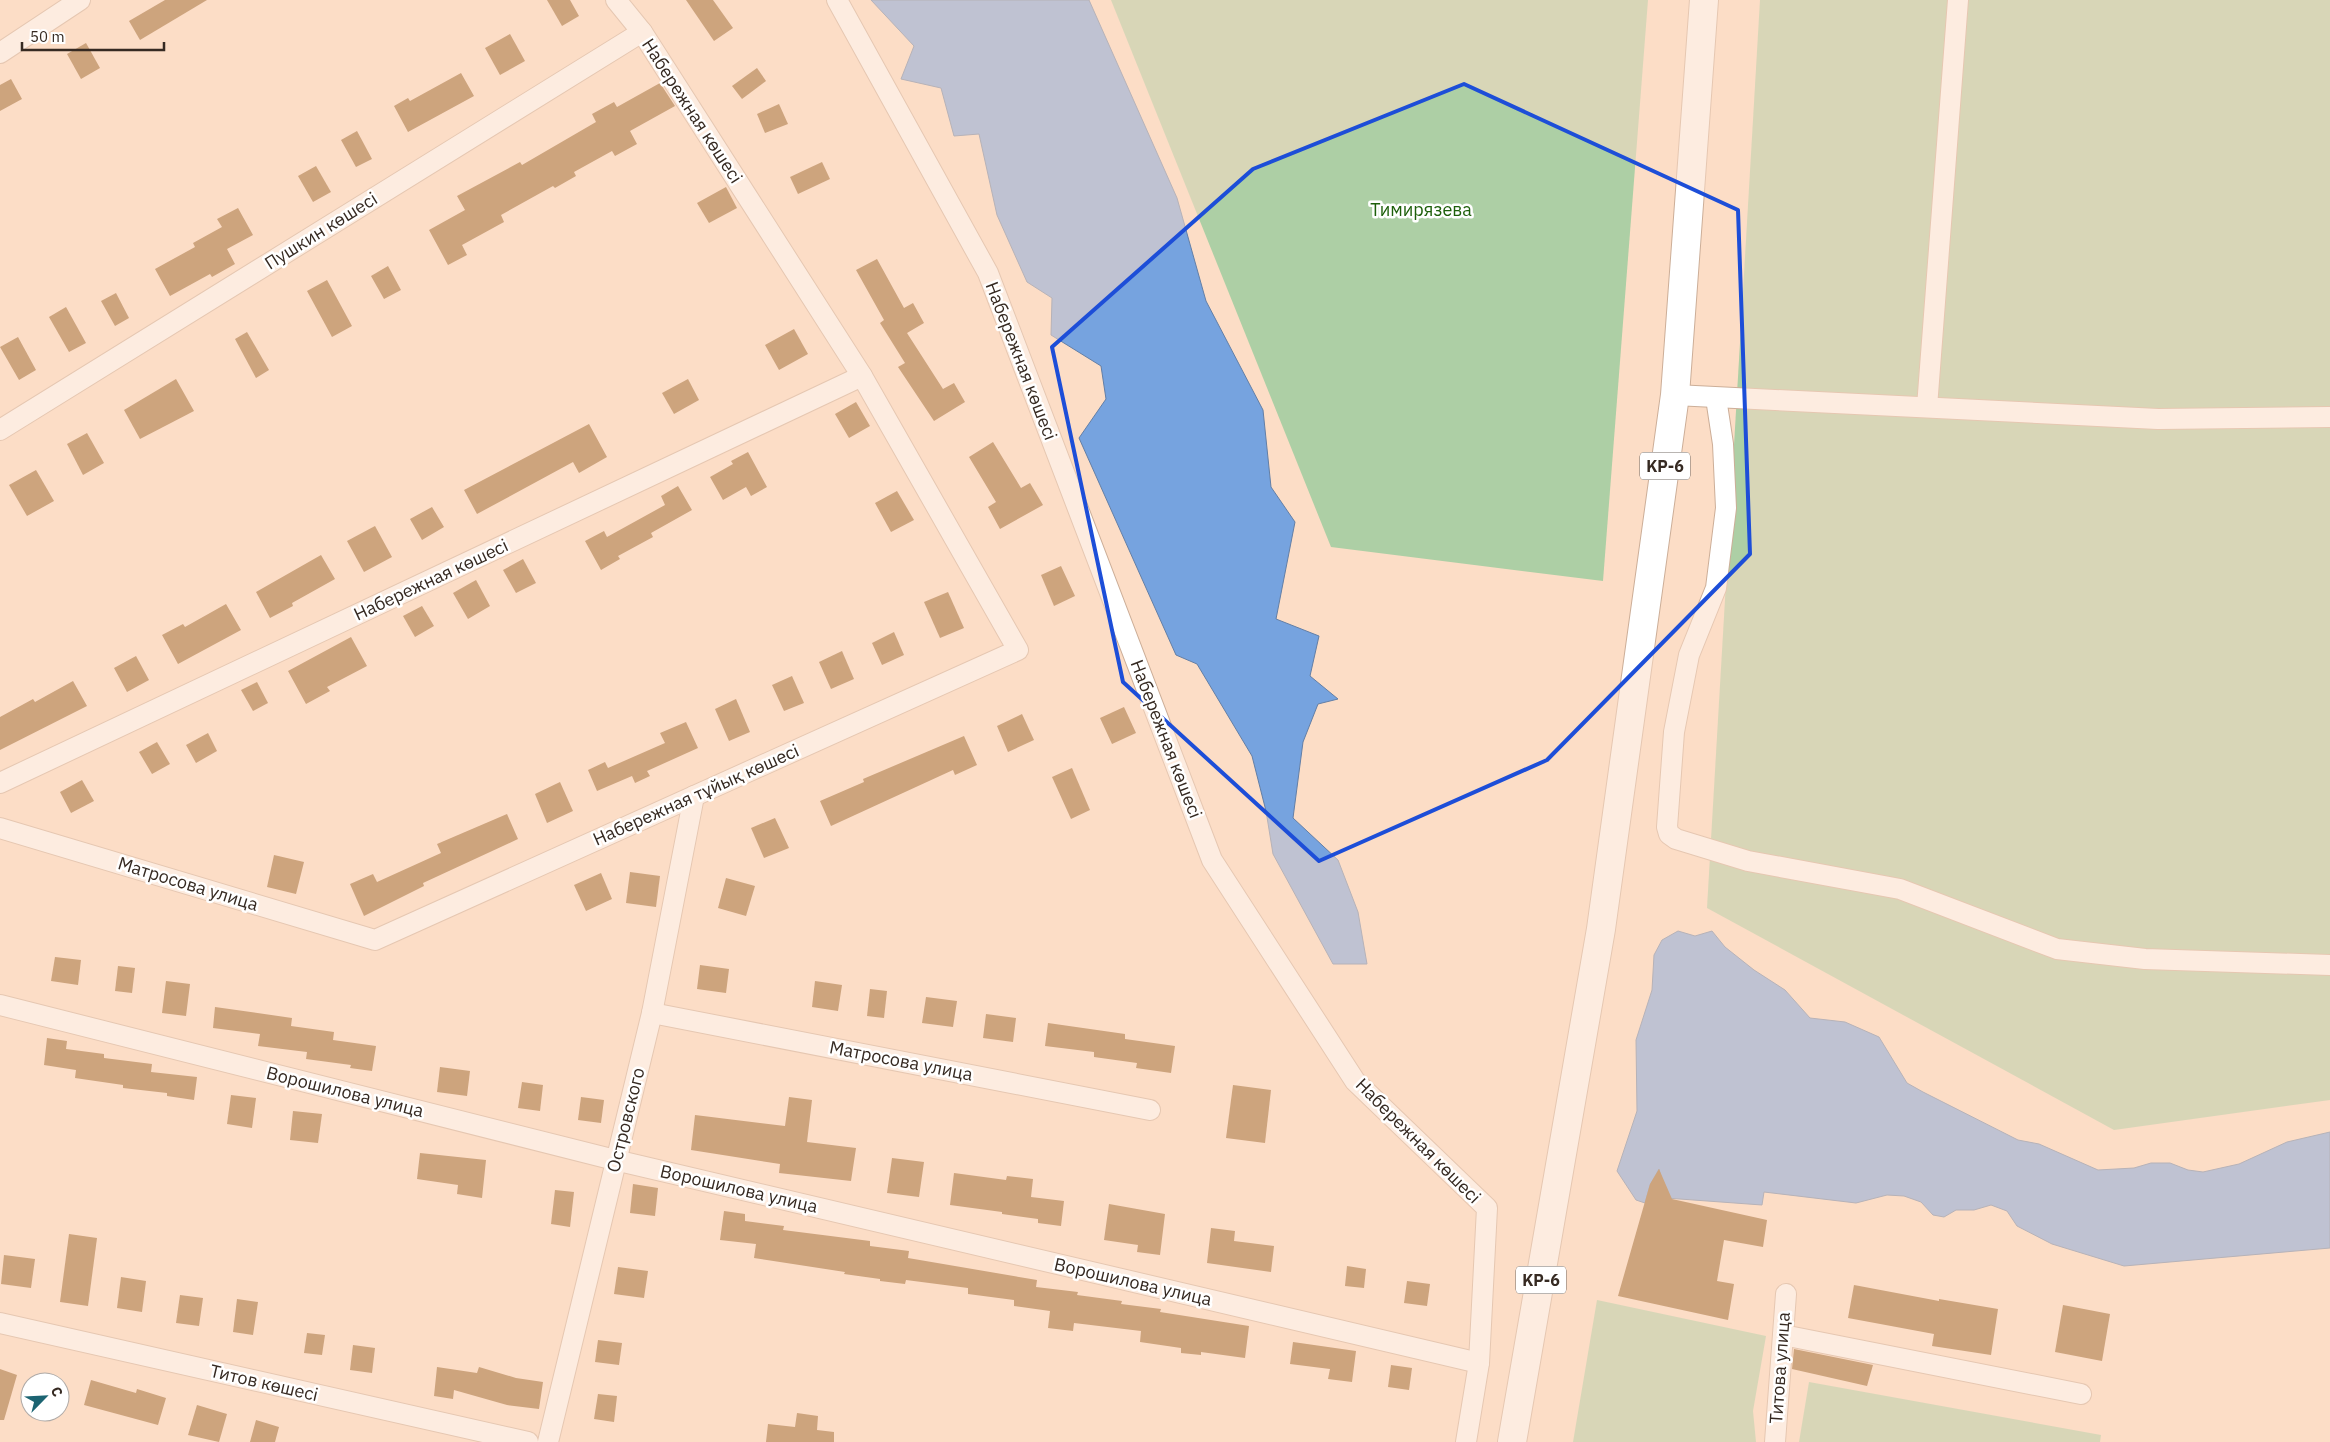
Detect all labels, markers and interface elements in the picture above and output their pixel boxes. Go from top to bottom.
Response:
scale bar [22,20,165,52]
text: 50 m [30,27,65,46]
street label: Набережная көшесі [637,34,748,187]
street label: Пушкин көшесі [260,187,381,274]
park label: Тимирязева [1370,198,1472,221]
street label: Набережная көшесі [981,278,1062,443]
road number: KP-6 [1640,452,1690,480]
street label: Набережная көшесі [350,534,512,625]
street label: Набережная көшесі [1126,656,1207,821]
street label: Набережная тұйық көшесі [589,739,802,850]
street label: Матросова улица [115,851,261,916]
street label: Матросова улица [827,1035,975,1086]
street label: Ворошилова улица [264,1061,426,1122]
street label: Островского [601,1065,650,1175]
street label: Набережная көшесі [1351,1073,1486,1208]
street label: Ворошилова улица [658,1159,821,1218]
street label: Ворошилова улица [1052,1252,1215,1311]
road number: KP-6 [1516,1266,1566,1294]
street label: Титова улица [1764,1311,1795,1425]
street label: Титов көшесі [208,1359,320,1406]
north arrow [20,1372,70,1422]
text: С [47,1384,67,1400]

